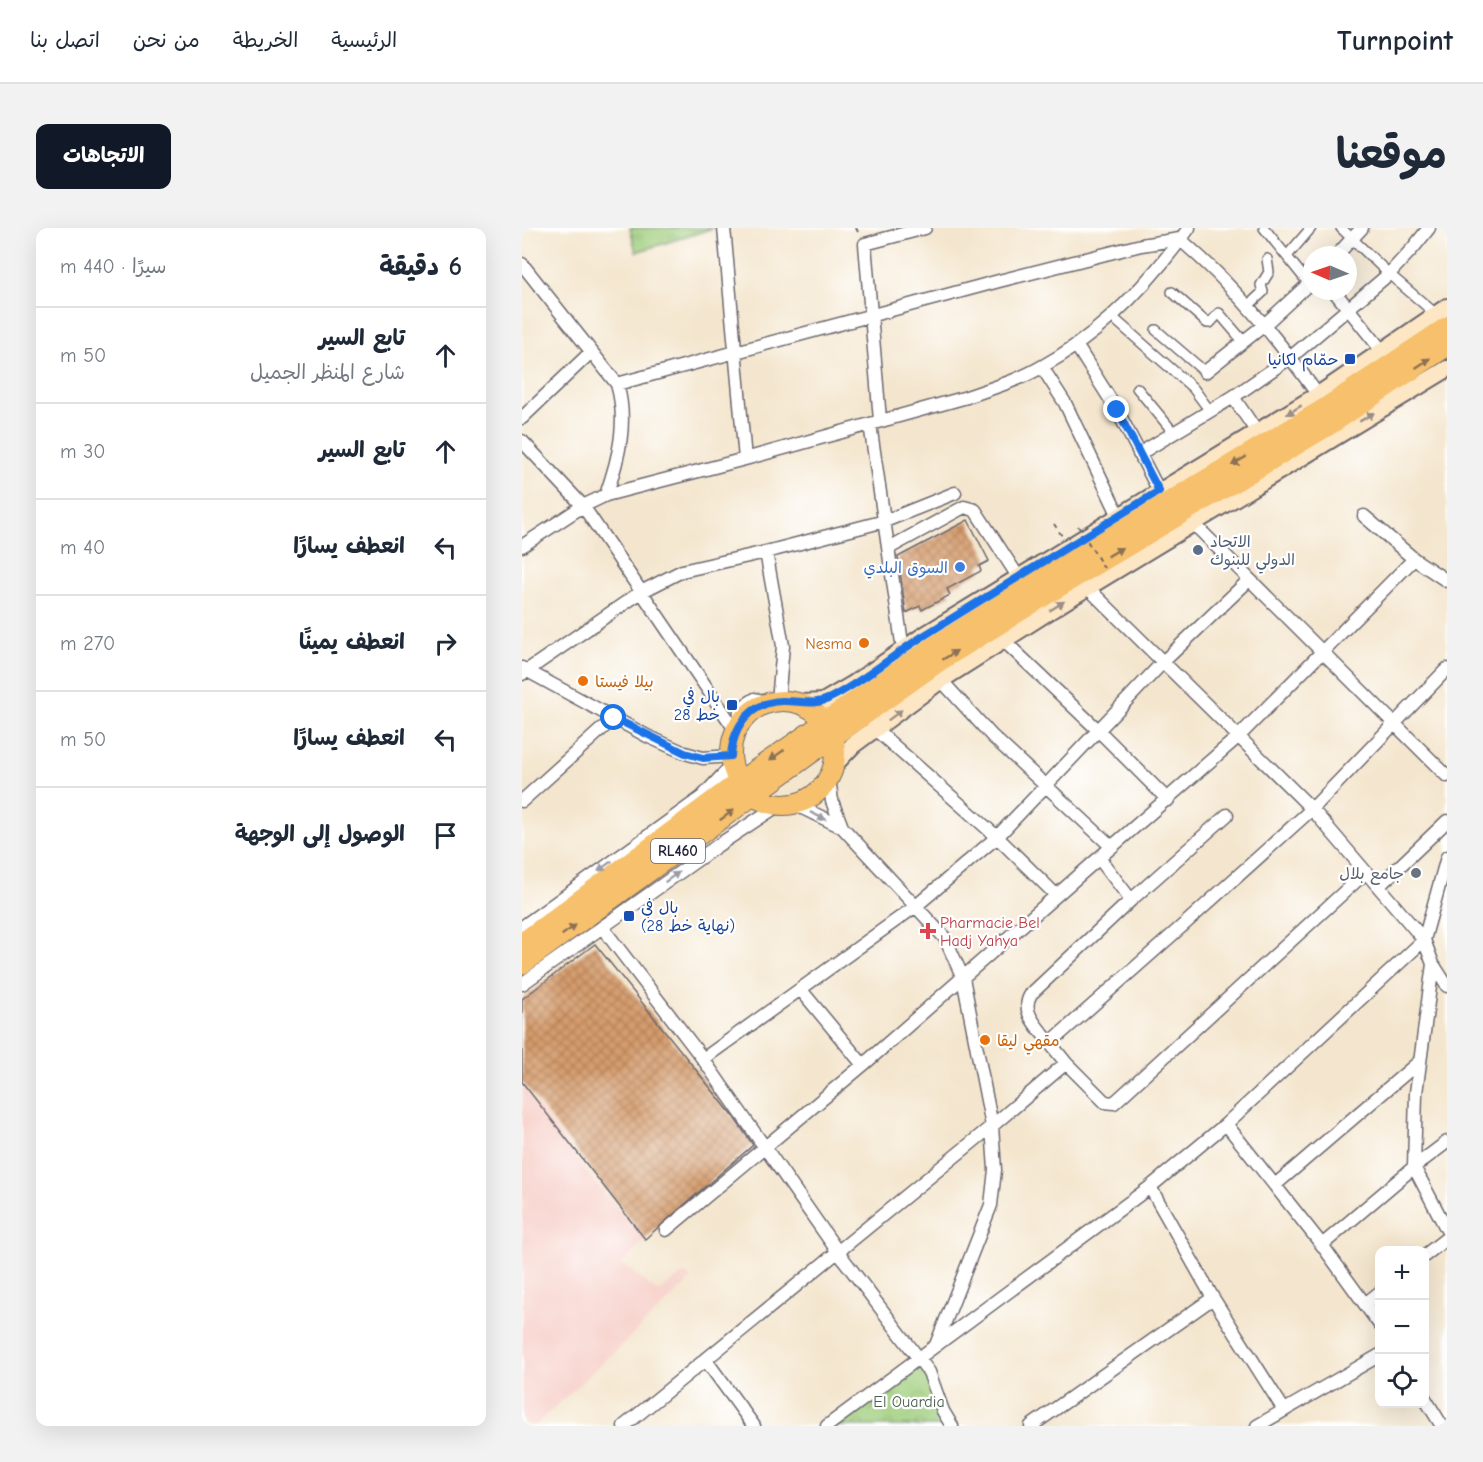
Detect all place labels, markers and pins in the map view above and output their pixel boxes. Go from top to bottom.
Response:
place label: حمّام لكانيا [1268,351,1339,372]
marker: حمّام لكانيا [1343,352,1357,366]
place label: الاتحاد الدولي للبنوك [1210,533,1295,574]
marker: الاتحاد الدولي للبنوك [1191,543,1205,557]
place label: السوق البلدي [864,559,948,579]
marker: السوق البلدي [953,560,967,574]
place label: Nesma [805,635,852,653]
marker: Nesma [857,636,871,650]
place label: بيلا فيستا [595,673,654,691]
marker: بيلا فيستا [576,674,590,688]
place label: بال في خط 28 [674,687,720,724]
marker: بال في خط 28 [725,698,739,712]
place label: جامع بلال [1339,865,1404,885]
marker: جامع بلال [1409,866,1423,880]
place label: بال في (نهاية خط 28) [641,898,735,935]
marker: بال في (نهاية خط 28) [622,909,636,923]
place label: Pharmacie Bel Hadj Yahya [940,914,1040,950]
marker: Pharmacie Bel Hadj Yahya [921,924,935,938]
place label: مقهي ليقا [997,1032,1060,1055]
marker: مقهي ليقا [978,1033,992,1047]

